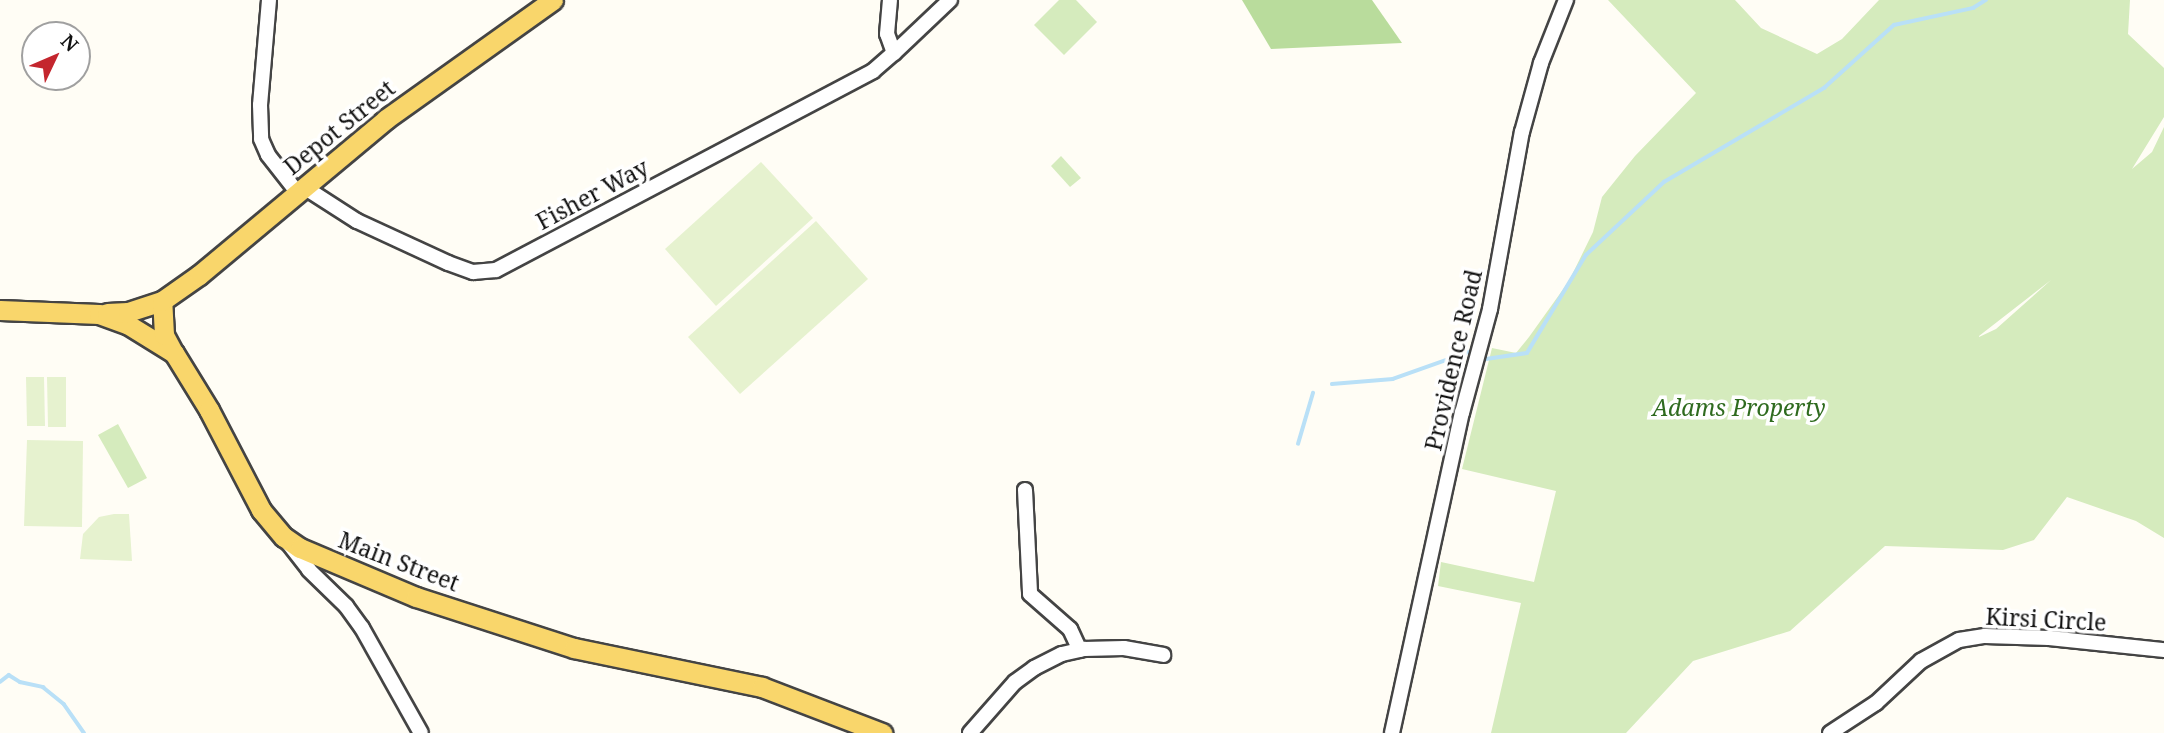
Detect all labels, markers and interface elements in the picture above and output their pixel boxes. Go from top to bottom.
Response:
north arrow [21,21,91,91]
text: N [55,28,84,57]
street label: Depot Street [278,74,400,180]
street label: Fisher Way [531,153,653,235]
street label: Providence Road [1419,267,1487,453]
park label: Adams Property [1652,393,1826,421]
street label: Main Street [335,525,463,597]
street label: Kirsi Circle [1985,602,2107,636]

